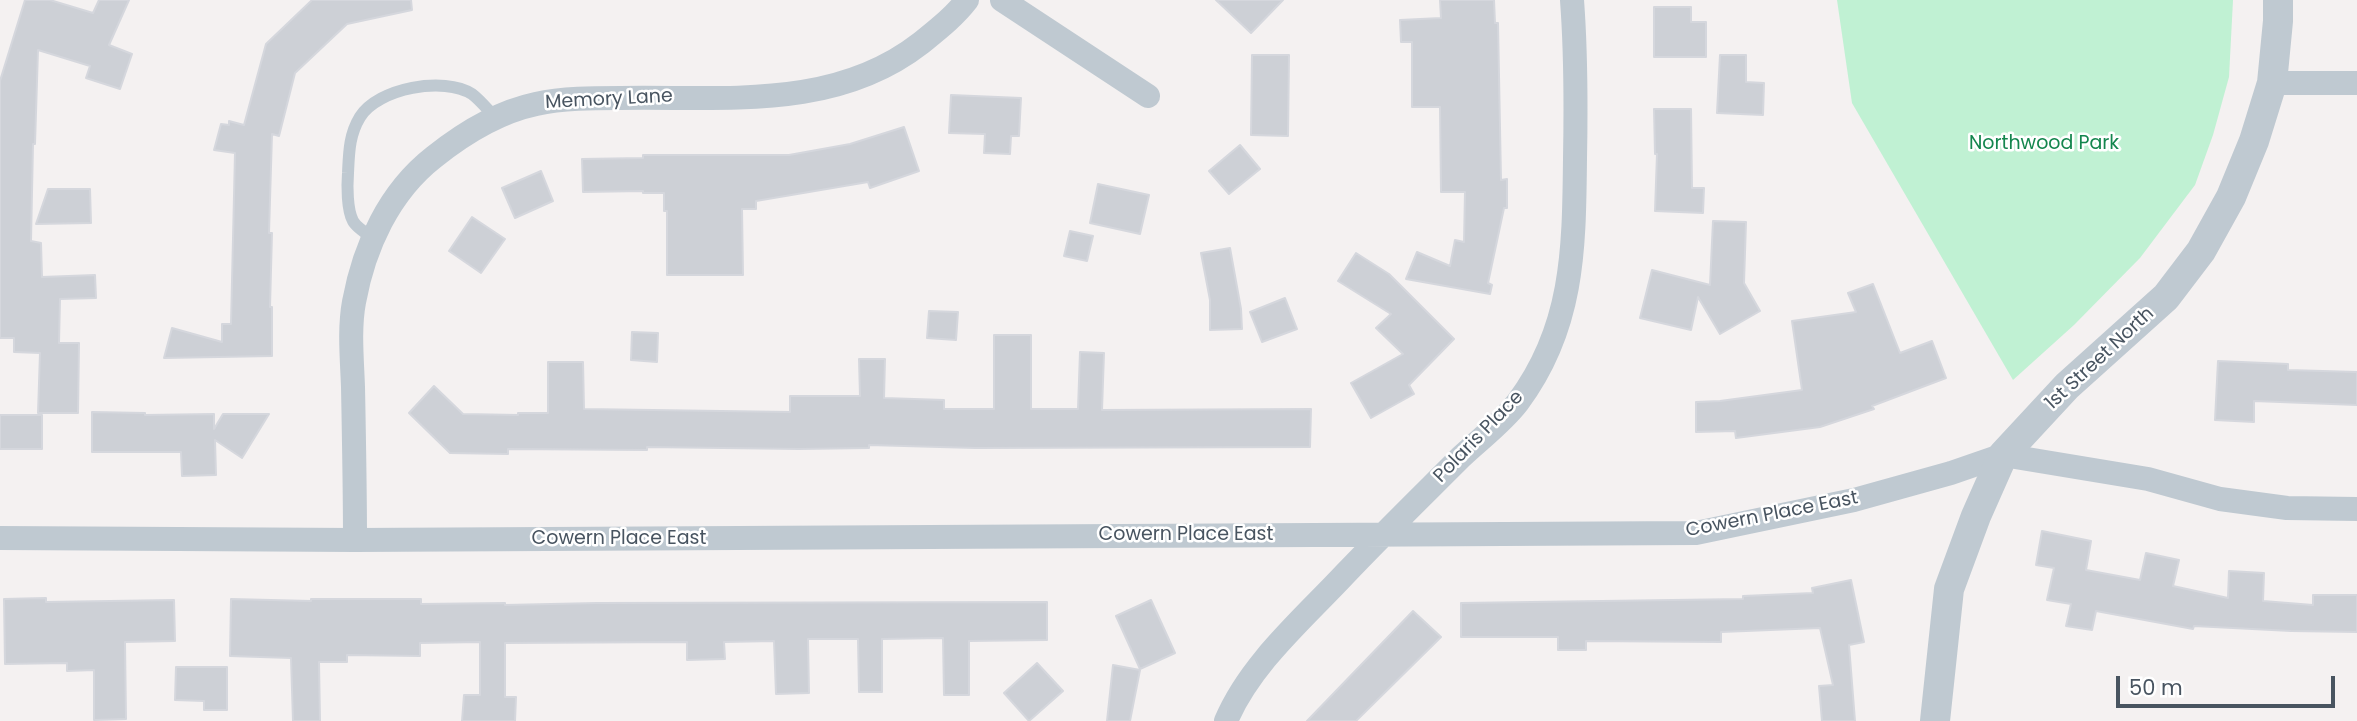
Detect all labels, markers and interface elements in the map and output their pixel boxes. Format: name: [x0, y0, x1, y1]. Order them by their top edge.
street label: Memory Lane: [545, 85, 673, 115]
park label: Northwood Park: [1969, 133, 2119, 155]
street label: 1st Street North: [2041, 303, 2159, 415]
street label: Polaris Place: [1429, 386, 1529, 488]
street label: Cowern Place East: [1684, 487, 1860, 543]
street label: Cowern Place East: [1099, 524, 1273, 546]
street label: Cowern Place East: [532, 528, 706, 550]
scale bar: [2119, 662, 2338, 706]
text: 50 m: [2129, 673, 2183, 702]

